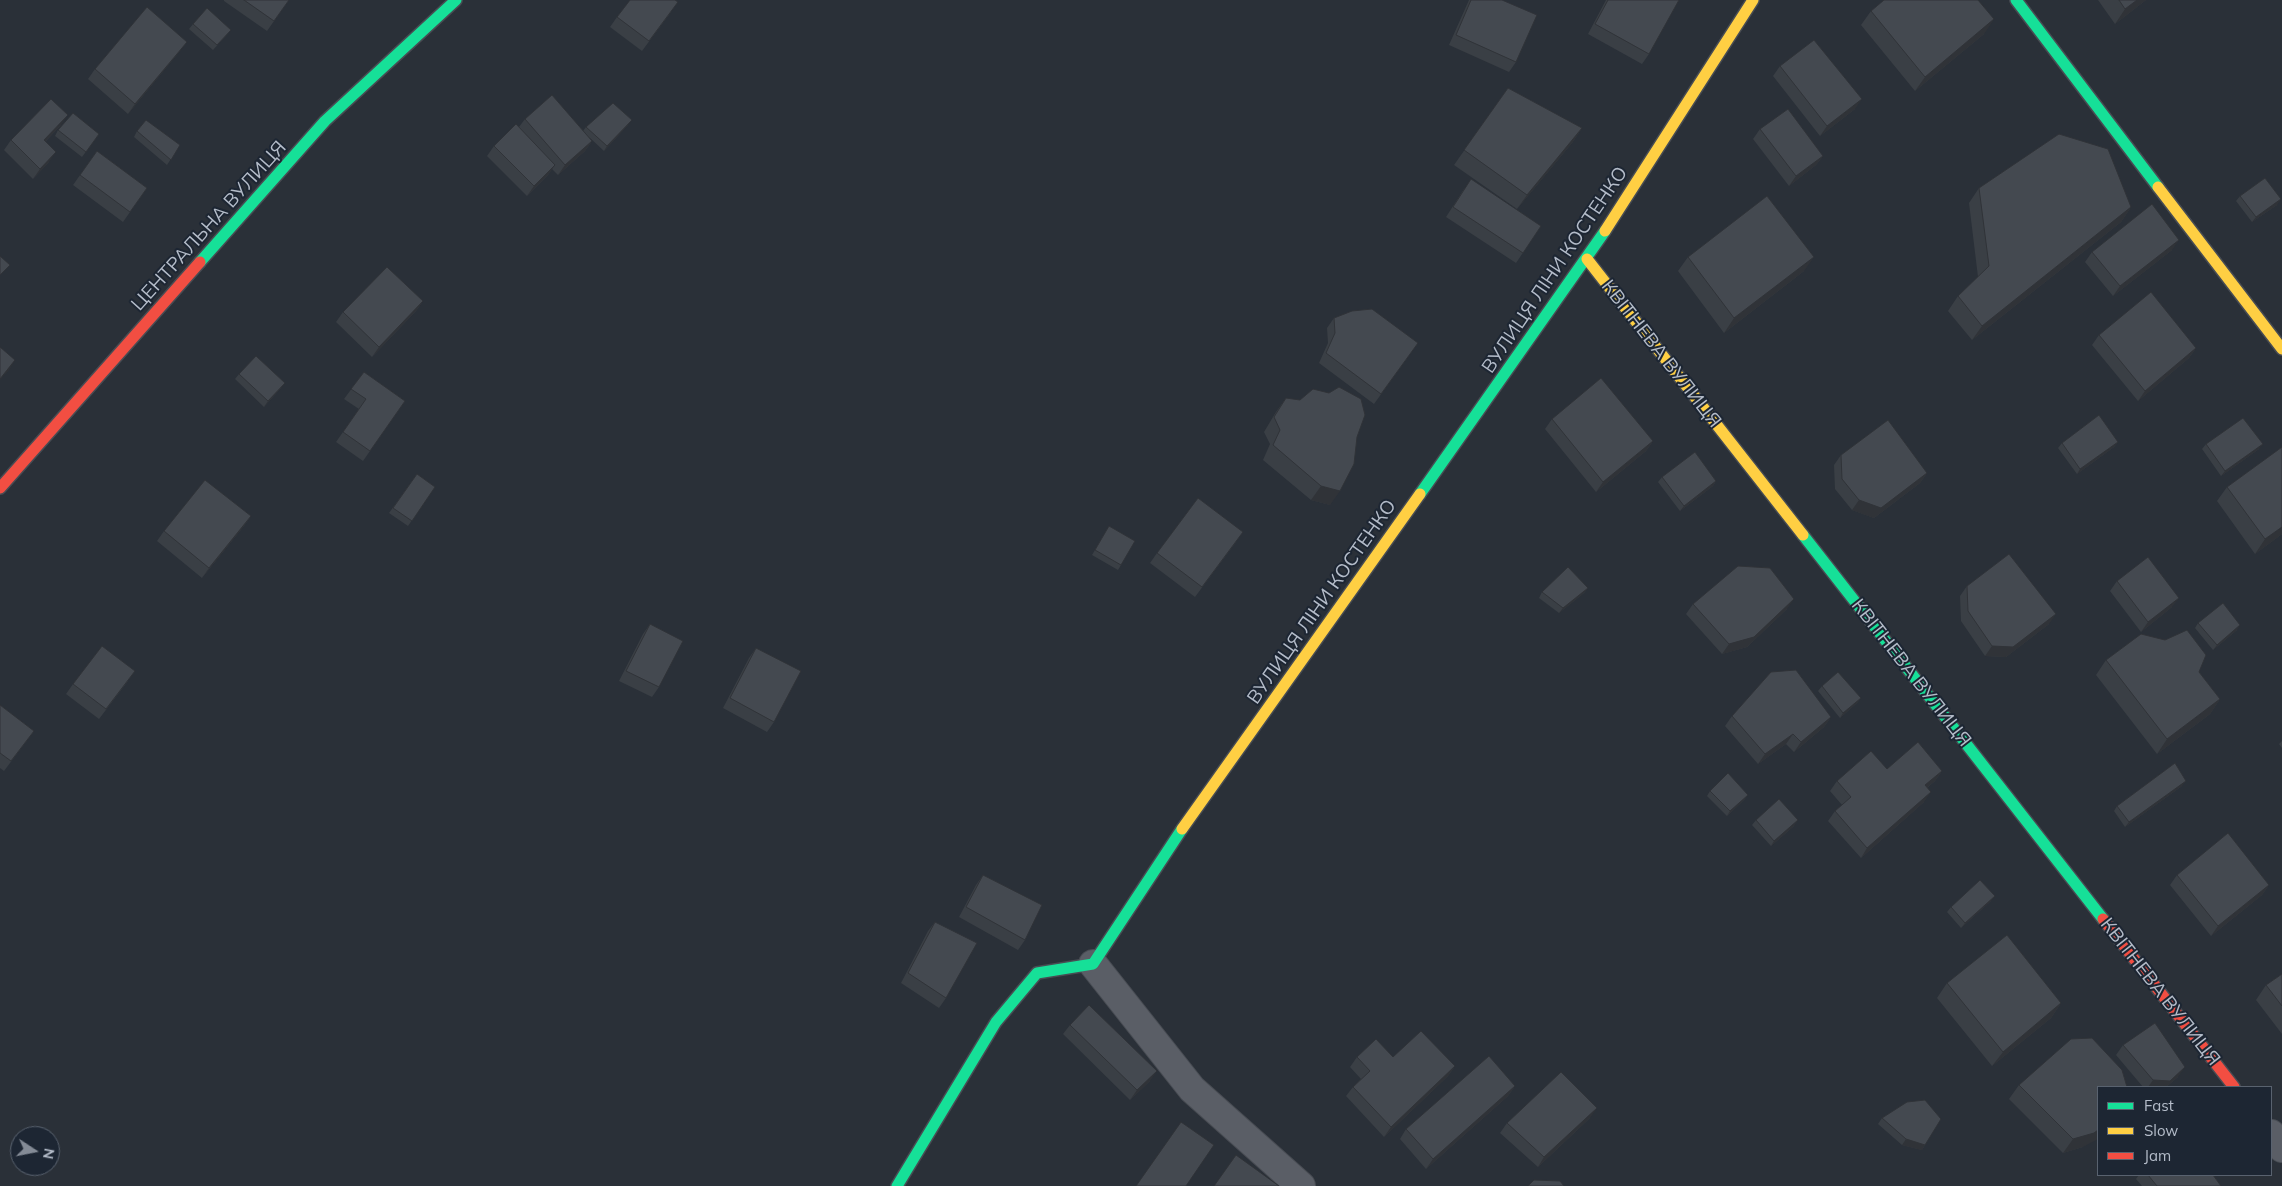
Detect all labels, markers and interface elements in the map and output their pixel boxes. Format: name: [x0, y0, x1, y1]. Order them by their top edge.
street label: ЦЕНТРАЛЬНА ВУЛИЦЯ: [127, 137, 291, 315]
street label: ВУЛИЦЯ ЛІНИ КОСТЕНКО: [1477, 162, 1633, 378]
street label: КВІТНЕВА ВУЛИЦЯ: [1596, 276, 1726, 432]
street label: ВУЛИЦЯ ЛІНИ КОСТЕНКО: [1243, 495, 1401, 709]
street label: КВІТНЕВА ВУЛИЦЯ: [1846, 595, 1976, 751]
street label: КВІТНЕВА ВУЛИЦЯ: [2095, 914, 2225, 1070]
legend: [2097, 1086, 2272, 1176]
text: Fast: [2144, 1096, 2174, 1115]
text: Slow: [2144, 1121, 2178, 1140]
north arrow: [10, 1126, 60, 1176]
text: Jam: [2144, 1146, 2171, 1165]
text: N: [39, 1147, 59, 1161]

